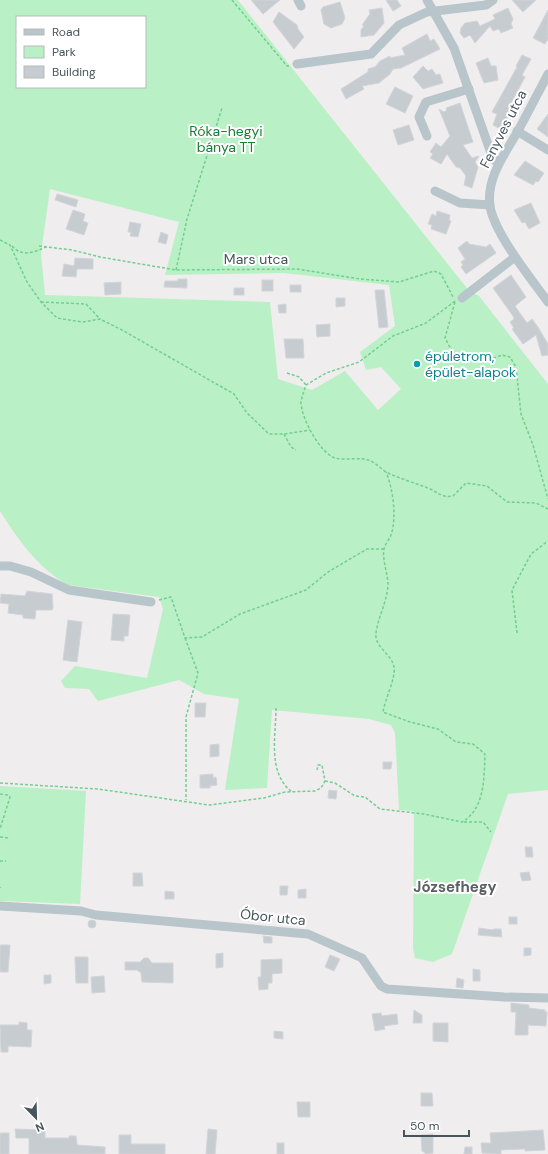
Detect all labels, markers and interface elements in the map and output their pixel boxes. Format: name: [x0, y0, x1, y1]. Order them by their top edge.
legend: [16, 16, 146, 88]
text: Road: [52, 24, 80, 40]
text: Park: [52, 44, 76, 60]
text: Building: [52, 64, 96, 80]
street label: Fenyves utca: [476, 87, 530, 171]
park label: Róka-hegyi bánya TT: [189, 122, 263, 156]
street label: Mars utca: [224, 250, 288, 268]
place label: épületrom, épület-alapok: [425, 347, 516, 381]
marker: épületrom, épület-alapok: [412, 359, 422, 369]
district label: Józsefhegy: [413, 877, 497, 897]
street label: Óbor utca: [239, 905, 307, 929]
north arrow: [16, 1098, 56, 1138]
scale bar: [404, 1112, 469, 1138]
text: 50 m: [410, 1118, 439, 1134]
text: N: [33, 1119, 46, 1135]

